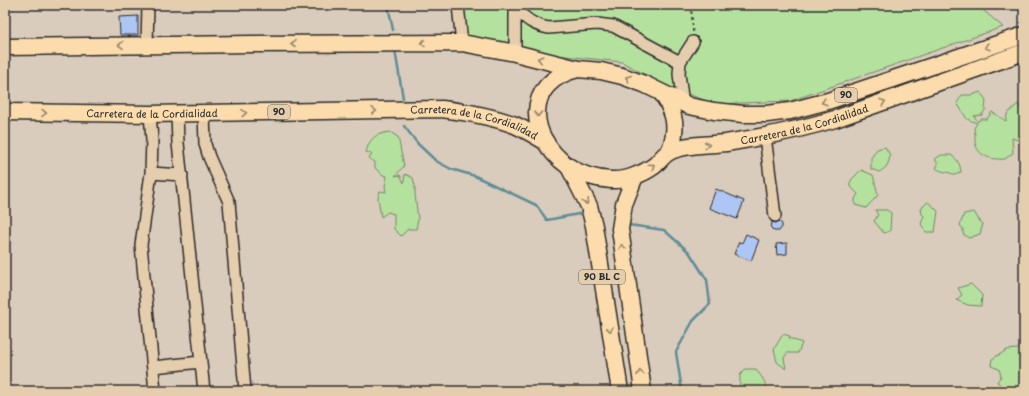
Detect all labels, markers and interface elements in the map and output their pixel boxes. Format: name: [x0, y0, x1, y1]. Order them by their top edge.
one-way arrow: [420, 39, 426, 47]
one-way arrow: [290, 40, 296, 48]
one-way arrow: [118, 41, 124, 49]
one-way arrow: [984, 42, 991, 51]
one-way arrow: [537, 56, 543, 64]
one-way arrow: [625, 75, 632, 83]
road number: 90: [835, 88, 857, 102]
one-way arrow: [821, 97, 828, 106]
one-way arrow: [879, 99, 886, 107]
street label: Carretera de la Cordialidad: [739, 100, 870, 147]
street label: Carretera de la Cordialidad: [410, 101, 541, 143]
street label: Carretera de la Cordialidad: [86, 105, 218, 121]
road number: 90: [268, 105, 290, 119]
one-way arrow: [371, 107, 377, 115]
one-way arrow: [41, 109, 47, 117]
one-way arrow: [241, 109, 247, 117]
one-way arrow: [533, 111, 542, 117]
one-way arrow: [704, 141, 710, 150]
one-way arrow: [648, 164, 655, 171]
one-way arrow: [582, 198, 590, 205]
one-way arrow: [618, 244, 627, 250]
road number: 90 BL C: [579, 270, 625, 284]
one-way arrow: [605, 326, 614, 332]
one-way arrow: [636, 370, 645, 376]

